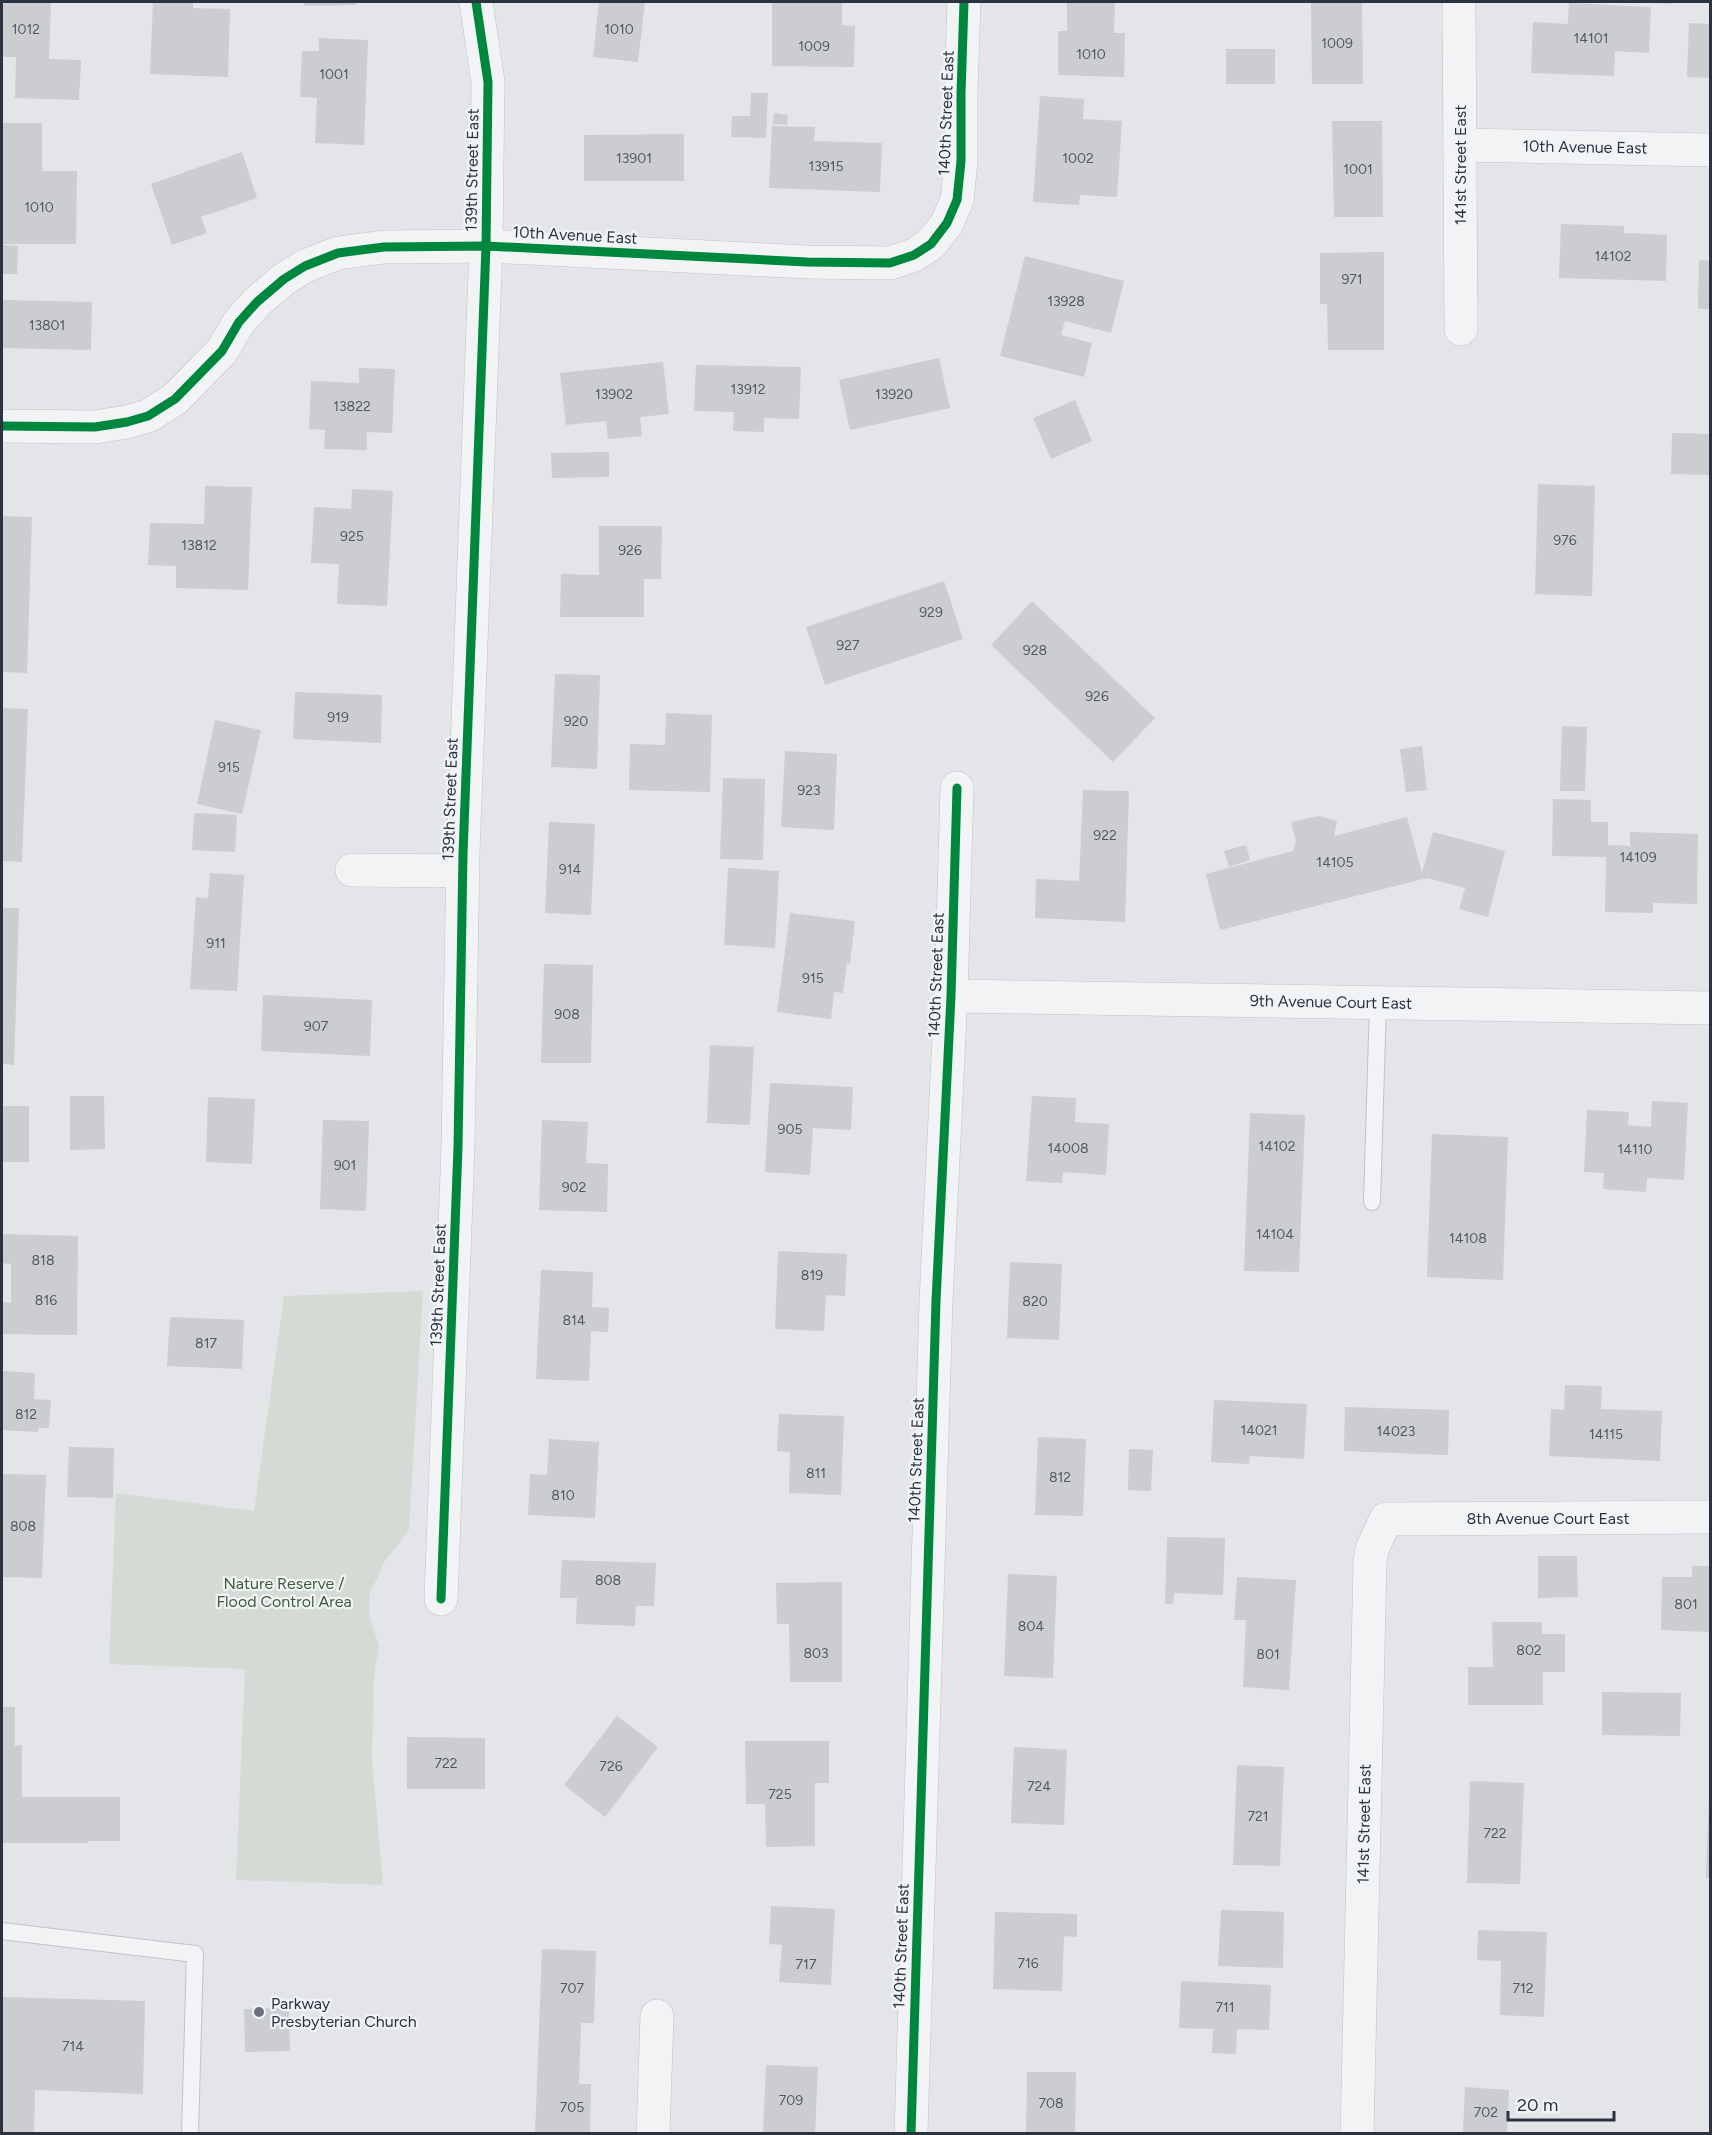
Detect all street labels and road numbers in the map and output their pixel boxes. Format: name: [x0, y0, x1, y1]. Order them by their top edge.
street label: 140th Street East: [934, 50, 958, 176]
street label: 141st Street East: [1451, 105, 1470, 225]
street label: 139th Street East: [461, 108, 483, 232]
street label: 10th Avenue East: [1522, 136, 1648, 158]
street label: 10th Avenue East: [512, 222, 638, 248]
street label: 139th Street East: [438, 737, 462, 861]
street label: 140th Street East: [924, 912, 948, 1038]
street label: 9th Avenue Court East: [1250, 991, 1412, 1013]
street label: 139th Street East: [426, 1223, 450, 1347]
street label: 140th Street East: [904, 1397, 928, 1523]
street label: 8th Avenue Court East: [1466, 1509, 1630, 1528]
street label: 141st Street East: [1353, 1764, 1375, 1884]
street label: 140th Street East: [889, 1883, 913, 2009]

